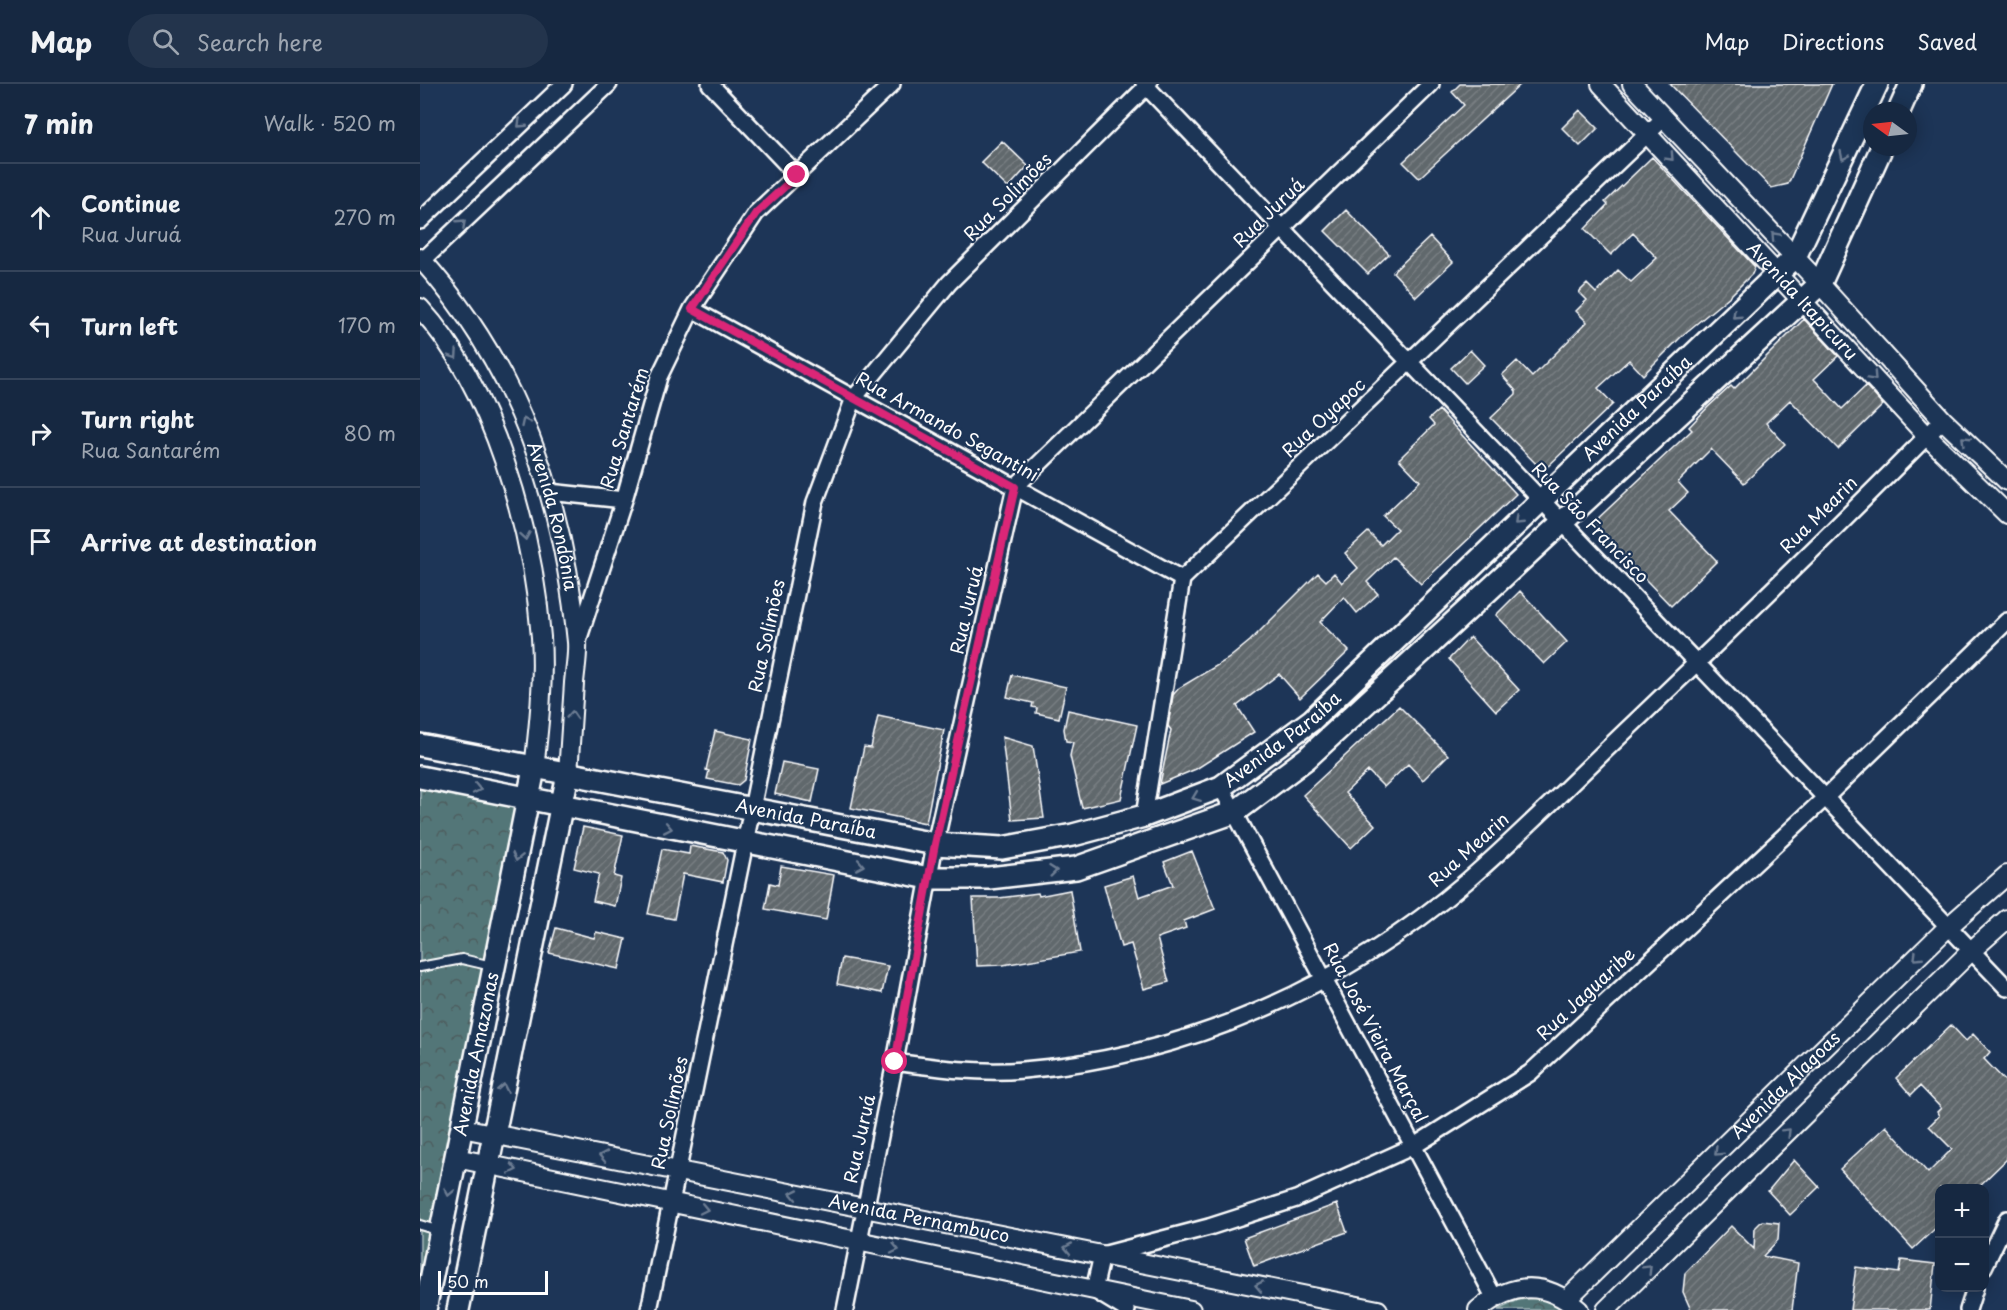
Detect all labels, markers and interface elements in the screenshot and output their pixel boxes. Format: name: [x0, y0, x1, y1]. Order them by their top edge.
search box: [128, 14, 548, 68]
text: Map: [30, 20, 92, 63]
icon: search: [149, 25, 182, 58]
text: Search here: [197, 25, 323, 58]
text: Map: [1704, 25, 1749, 57]
text: Directions: [1782, 25, 1884, 57]
text: Saved: [1917, 25, 1977, 57]
north arrow: [1863, 102, 1917, 156]
text: 7 min: [24, 104, 94, 143]
text: Walk · 520 m: [264, 108, 396, 138]
one-way arrow: [518, 117, 528, 128]
street label: Rua Solimões: [957, 146, 1057, 246]
one-way arrow: [1663, 150, 1674, 160]
one-way arrow: [1839, 150, 1851, 161]
route end: [783, 161, 809, 187]
street label: Rua Juruá: [1226, 170, 1310, 253]
text: Continue: [81, 186, 180, 219]
icon: ahead: [24, 201, 57, 234]
text: 270 m: [333, 202, 396, 232]
text: Rua Juruá: [81, 219, 181, 249]
one-way arrow: [456, 219, 466, 230]
one-way arrow: [1771, 232, 1782, 243]
street label: Avenida Itapicuru: [1741, 235, 1865, 365]
one-way arrow: [1732, 307, 1743, 318]
icon: left: [24, 309, 57, 342]
text: Turn left: [81, 309, 178, 342]
text: 170 m: [338, 310, 396, 340]
street label: Avenida Paraíba: [1575, 348, 1697, 466]
one-way arrow: [446, 349, 457, 360]
street label: Rua Santarém: [592, 364, 655, 491]
street label: Rua Armando Segantini: [851, 364, 1044, 487]
one-way arrow: [1866, 370, 1877, 381]
street label: Rua Oyapoc: [1275, 371, 1371, 463]
text: Turn right: [81, 402, 194, 435]
icon: right: [24, 417, 57, 450]
text: 80 m: [344, 418, 396, 448]
one-way arrow: [521, 418, 533, 429]
text: Rua Santarém: [81, 435, 220, 465]
street label: Avenida Rondônia: [521, 437, 585, 593]
one-way arrow: [1961, 437, 1972, 448]
street label: Rua São Francisco: [1526, 455, 1656, 589]
street label: Rua Mearin: [1773, 469, 1863, 559]
one-way arrow: [1515, 514, 1526, 525]
icon: arrive: [24, 525, 57, 558]
text: Arrive at destination: [81, 525, 317, 558]
one-way arrow: [519, 531, 531, 540]
street label: Rua Juruá: [942, 562, 989, 657]
street label: Rua Solimões: [740, 577, 791, 695]
street label: Avenida Paraíba: [1217, 684, 1346, 793]
one-way arrow: [565, 711, 578, 720]
one-way arrow: [472, 782, 482, 795]
one-way arrow: [1191, 789, 1202, 802]
street label: Avenida Paraíba: [734, 791, 879, 844]
street label: Rua Mearin: [1422, 805, 1514, 892]
one-way arrow: [663, 821, 673, 834]
one-way arrow: [511, 851, 524, 861]
one-way arrow: [854, 858, 864, 871]
one-way arrow: [1049, 865, 1058, 878]
street label: Rua José Vieira Marçal: [1317, 937, 1435, 1127]
street label: Rua Jaguaribe: [1530, 940, 1640, 1046]
one-way arrow: [1914, 950, 1924, 961]
street label: Avenida Amazonas: [445, 970, 505, 1138]
street label: Avenida Alagoas: [1724, 1024, 1846, 1144]
route start: [881, 1048, 907, 1074]
street label: Rua Solimões: [643, 1054, 694, 1172]
one-way arrow: [496, 1083, 509, 1093]
street label: Rua Juruá: [836, 1091, 881, 1186]
one-way arrow: [1779, 1129, 1790, 1140]
one-way arrow: [1714, 1145, 1724, 1156]
one-way arrow: [598, 1150, 608, 1163]
one-way arrow: [508, 1162, 518, 1175]
map controls: [1935, 1184, 1989, 1292]
button: +: [1935, 1184, 1989, 1238]
one-way arrow: [443, 1186, 456, 1196]
street label: Avenida Pernambuco: [827, 1186, 1012, 1248]
one-way arrow: [789, 1188, 799, 1201]
one-way arrow: [699, 1202, 709, 1215]
button: −: [1935, 1238, 1989, 1292]
one-way arrow: [889, 1241, 899, 1254]
one-way arrow: [1063, 1242, 1073, 1255]
one-way arrow: [1641, 1265, 1651, 1276]
scale bar: [438, 1268, 548, 1296]
text: 50 m: [447, 1269, 488, 1293]
one-way arrow: [1254, 1280, 1264, 1293]

